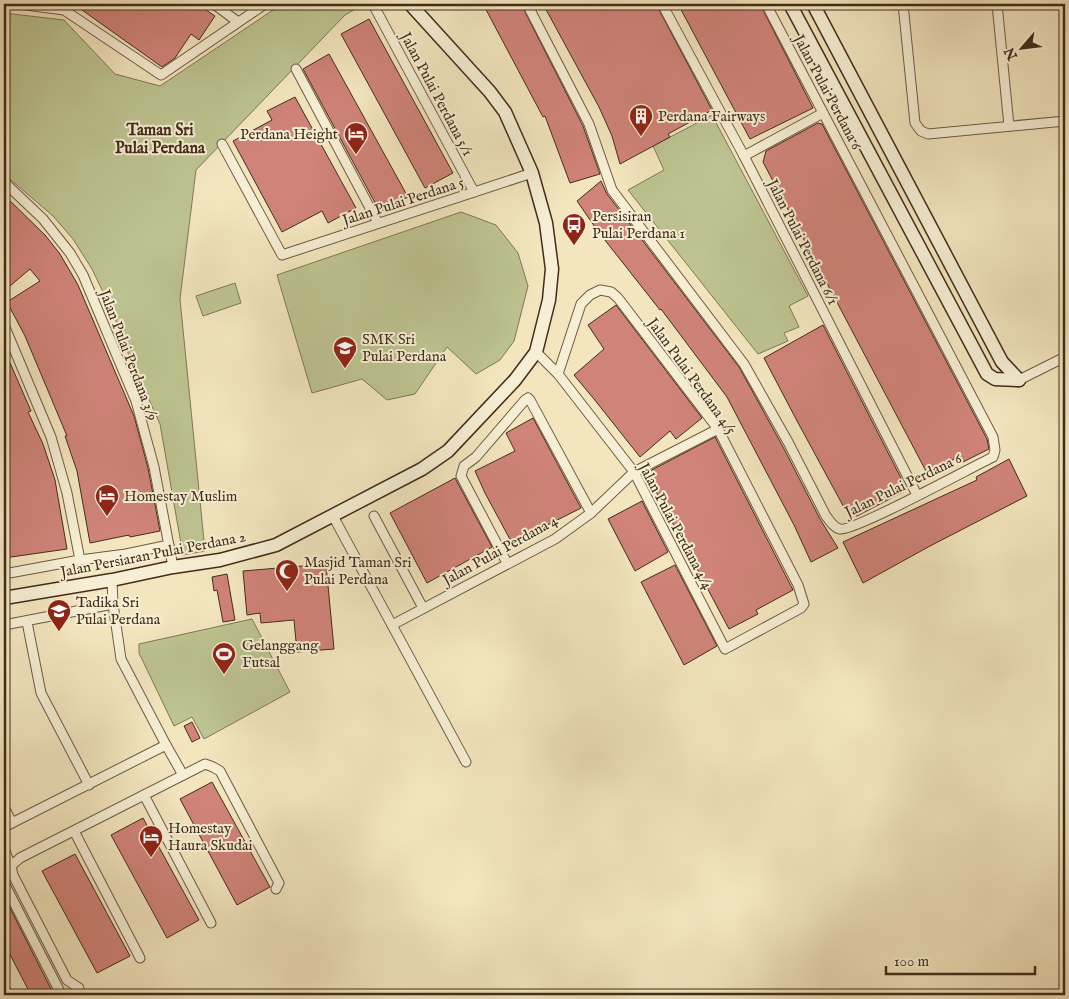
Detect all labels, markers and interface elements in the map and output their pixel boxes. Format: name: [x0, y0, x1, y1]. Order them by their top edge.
north arrow: [996, 22, 1046, 72]
street label: Jalan Pulai Perdana 5/1: [395, 27, 477, 159]
street label: Jalan Pulai Perdana 6: [788, 30, 866, 154]
text: N: [1001, 44, 1023, 64]
building icon: Perdana Fairways: [628, 103, 654, 137]
place label: Perdana Fairways: [658, 107, 765, 126]
district label: Taman Sri Pulai Perdana: [115, 121, 206, 159]
hotel icon: Perdana Height: [343, 121, 369, 155]
place label: Perdana Height: [240, 125, 338, 144]
street label: Jalan Pulai Perdana 5: [338, 173, 467, 231]
street label: Jalan Pulai Perdana 6/1: [762, 174, 842, 308]
place label: Persisiran Pulai Perdana 1: [592, 207, 685, 243]
bus stop icon: Persisiran Pulai Perdana 1: [561, 212, 587, 246]
street label: Jalan Pulai Perdana 3/9: [94, 285, 162, 423]
street label: Jalan Pulai Perdana 4/5: [642, 313, 741, 439]
place label: SMK Sri Pulai Perdana: [362, 330, 447, 366]
school or university icon: SMK Sri Pulai Perdana: [332, 335, 358, 369]
street label: Jalan Pulai Perdana 6: [840, 449, 965, 523]
street label: Jalan Pulai Perdana 4/4: [633, 458, 717, 593]
hotel icon: Homestay Muslim: [94, 483, 120, 517]
place label: Homestay Muslim: [124, 487, 238, 506]
street label: Jalan Pulai Perdana 4: [438, 511, 562, 591]
street label: Jalan Persiaran Pulai Perdana 2: [57, 527, 247, 582]
place label: Masjid Taman Sri Pulai Perdana: [304, 553, 411, 589]
mosque icon: Masjid Taman Sri Pulai Perdana: [274, 558, 300, 592]
place label: Tadika Sri Pulai Perdana: [76, 593, 161, 629]
school or university icon: Tadika Sri Pulai Perdana: [46, 598, 72, 632]
place label: Gelanggang Futsal: [242, 636, 319, 672]
sports icon: Gelanggang Futsal: [211, 641, 237, 675]
place label: Homestay Haura Skudai: [168, 819, 252, 855]
hotel icon: Homestay Haura Skudai: [138, 824, 164, 858]
scale bar: [886, 944, 1035, 976]
text: 100 m: [894, 952, 930, 971]

